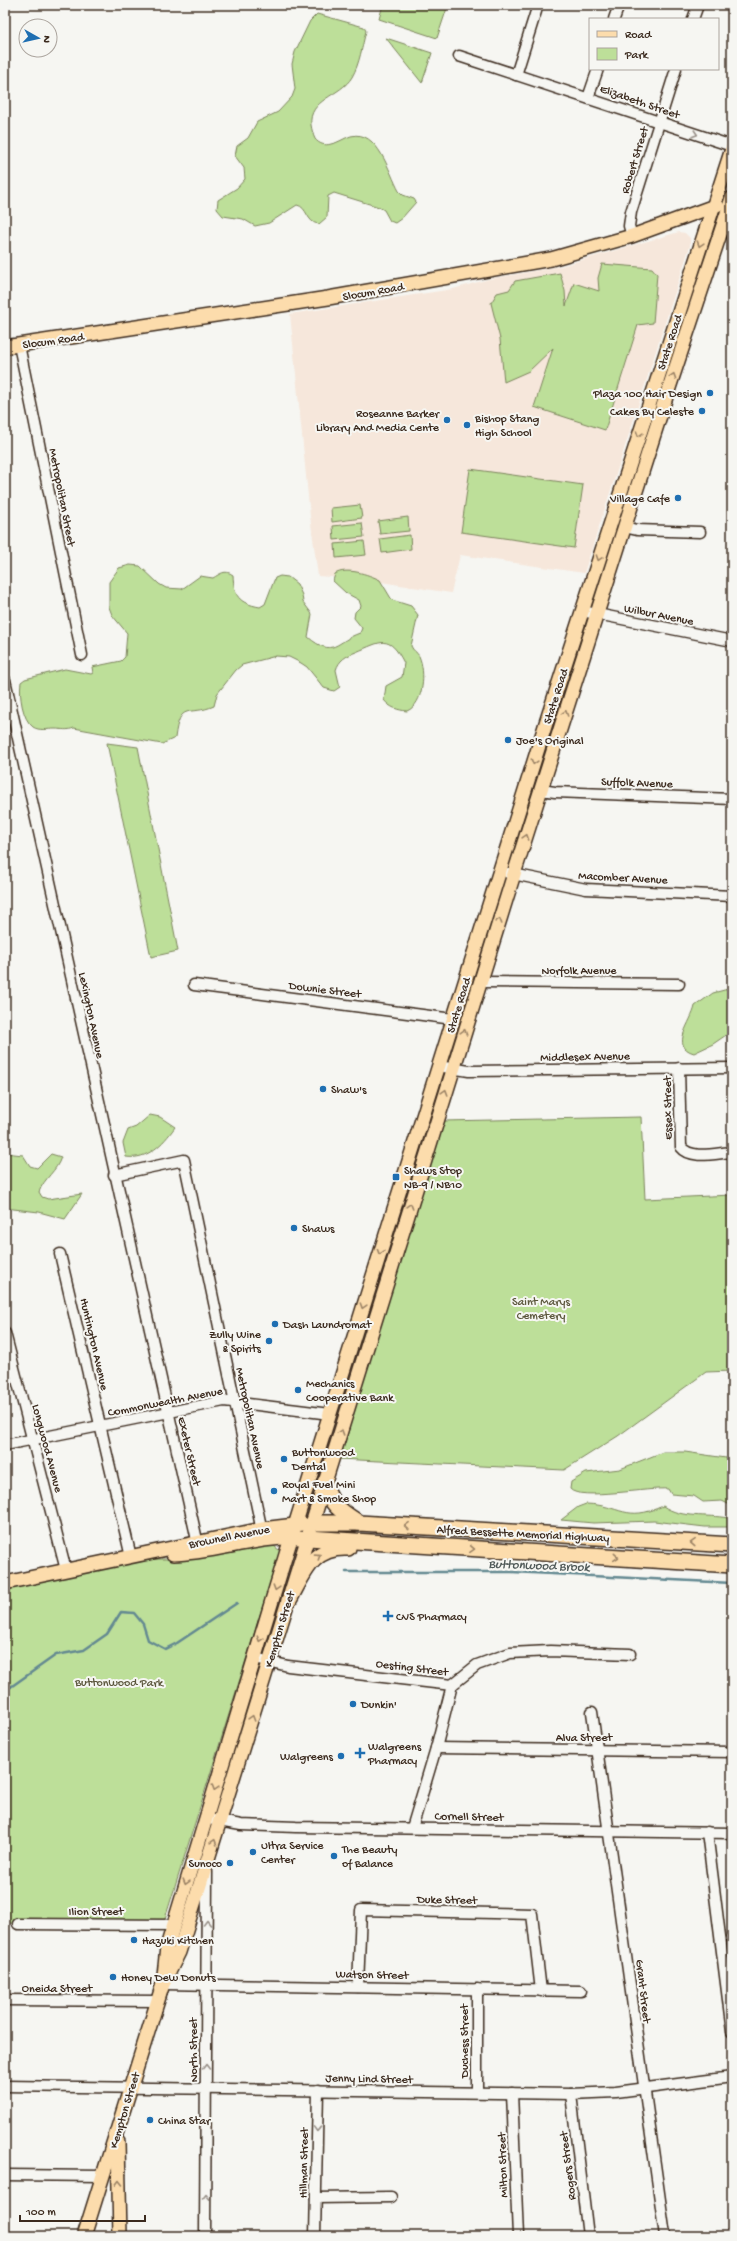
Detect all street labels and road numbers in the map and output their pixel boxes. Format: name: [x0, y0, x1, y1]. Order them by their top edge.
street label: Elizabeth Street: [598, 83, 682, 123]
street label: Robert Street: [619, 124, 653, 196]
street label: Slocum Road: [342, 281, 406, 305]
street label: State Road: [655, 312, 687, 372]
street label: Slocum Road: [22, 331, 86, 353]
street label: Metropolitan Street: [45, 447, 78, 549]
street label: Wilbur Avenue: [623, 602, 695, 630]
street label: State Road: [541, 666, 573, 726]
street label: Suffolk Avenue: [601, 776, 674, 792]
street label: Macomber Avenue: [578, 870, 669, 888]
street label: Norfolk Avenue: [541, 965, 617, 979]
street label: Lexington Avenue: [74, 971, 106, 1061]
street label: State Road: [445, 975, 475, 1035]
street label: Downie Street: [287, 979, 363, 1002]
street label: Middlesex Avenue: [540, 1050, 631, 1066]
street label: Essex Street: [661, 1075, 677, 1140]
street label: Huntington Avenue: [76, 1297, 111, 1393]
street label: Metropolitan Avenue: [231, 1366, 267, 1471]
street label: Commonwealth Avenue: [107, 1385, 225, 1421]
street label: Longwood Avenue: [28, 1403, 65, 1495]
street label: Exeter Street: [173, 1416, 203, 1488]
street label: Brownell Avenue: [187, 1523, 272, 1553]
street label: Alfred Bessette Memorial Highway: [436, 1523, 610, 1547]
street label: Kempton Street: [263, 1589, 299, 1669]
street label: Oesting Street: [375, 1658, 450, 1680]
street label: Alva Street: [556, 1732, 613, 1746]
street label: Cornell Street: [434, 1810, 505, 1826]
street label: Duke Street: [416, 1893, 478, 1909]
street label: Ilion Street: [69, 1906, 125, 1920]
street label: Grant Street: [631, 1959, 653, 2025]
street label: Watson Street: [335, 1968, 410, 1984]
street label: Oneida Street: [22, 1983, 93, 1997]
street label: Duchess Street: [459, 2003, 473, 2079]
street label: North Street: [188, 2017, 202, 2082]
street label: Kempton Street: [108, 2070, 144, 2150]
street label: Jenny Lind Street: [325, 2072, 414, 2088]
street label: Hillman Street: [297, 2127, 313, 2198]
street label: Rogers Street: [558, 2130, 580, 2201]
street label: Milton Street: [496, 2131, 512, 2198]

